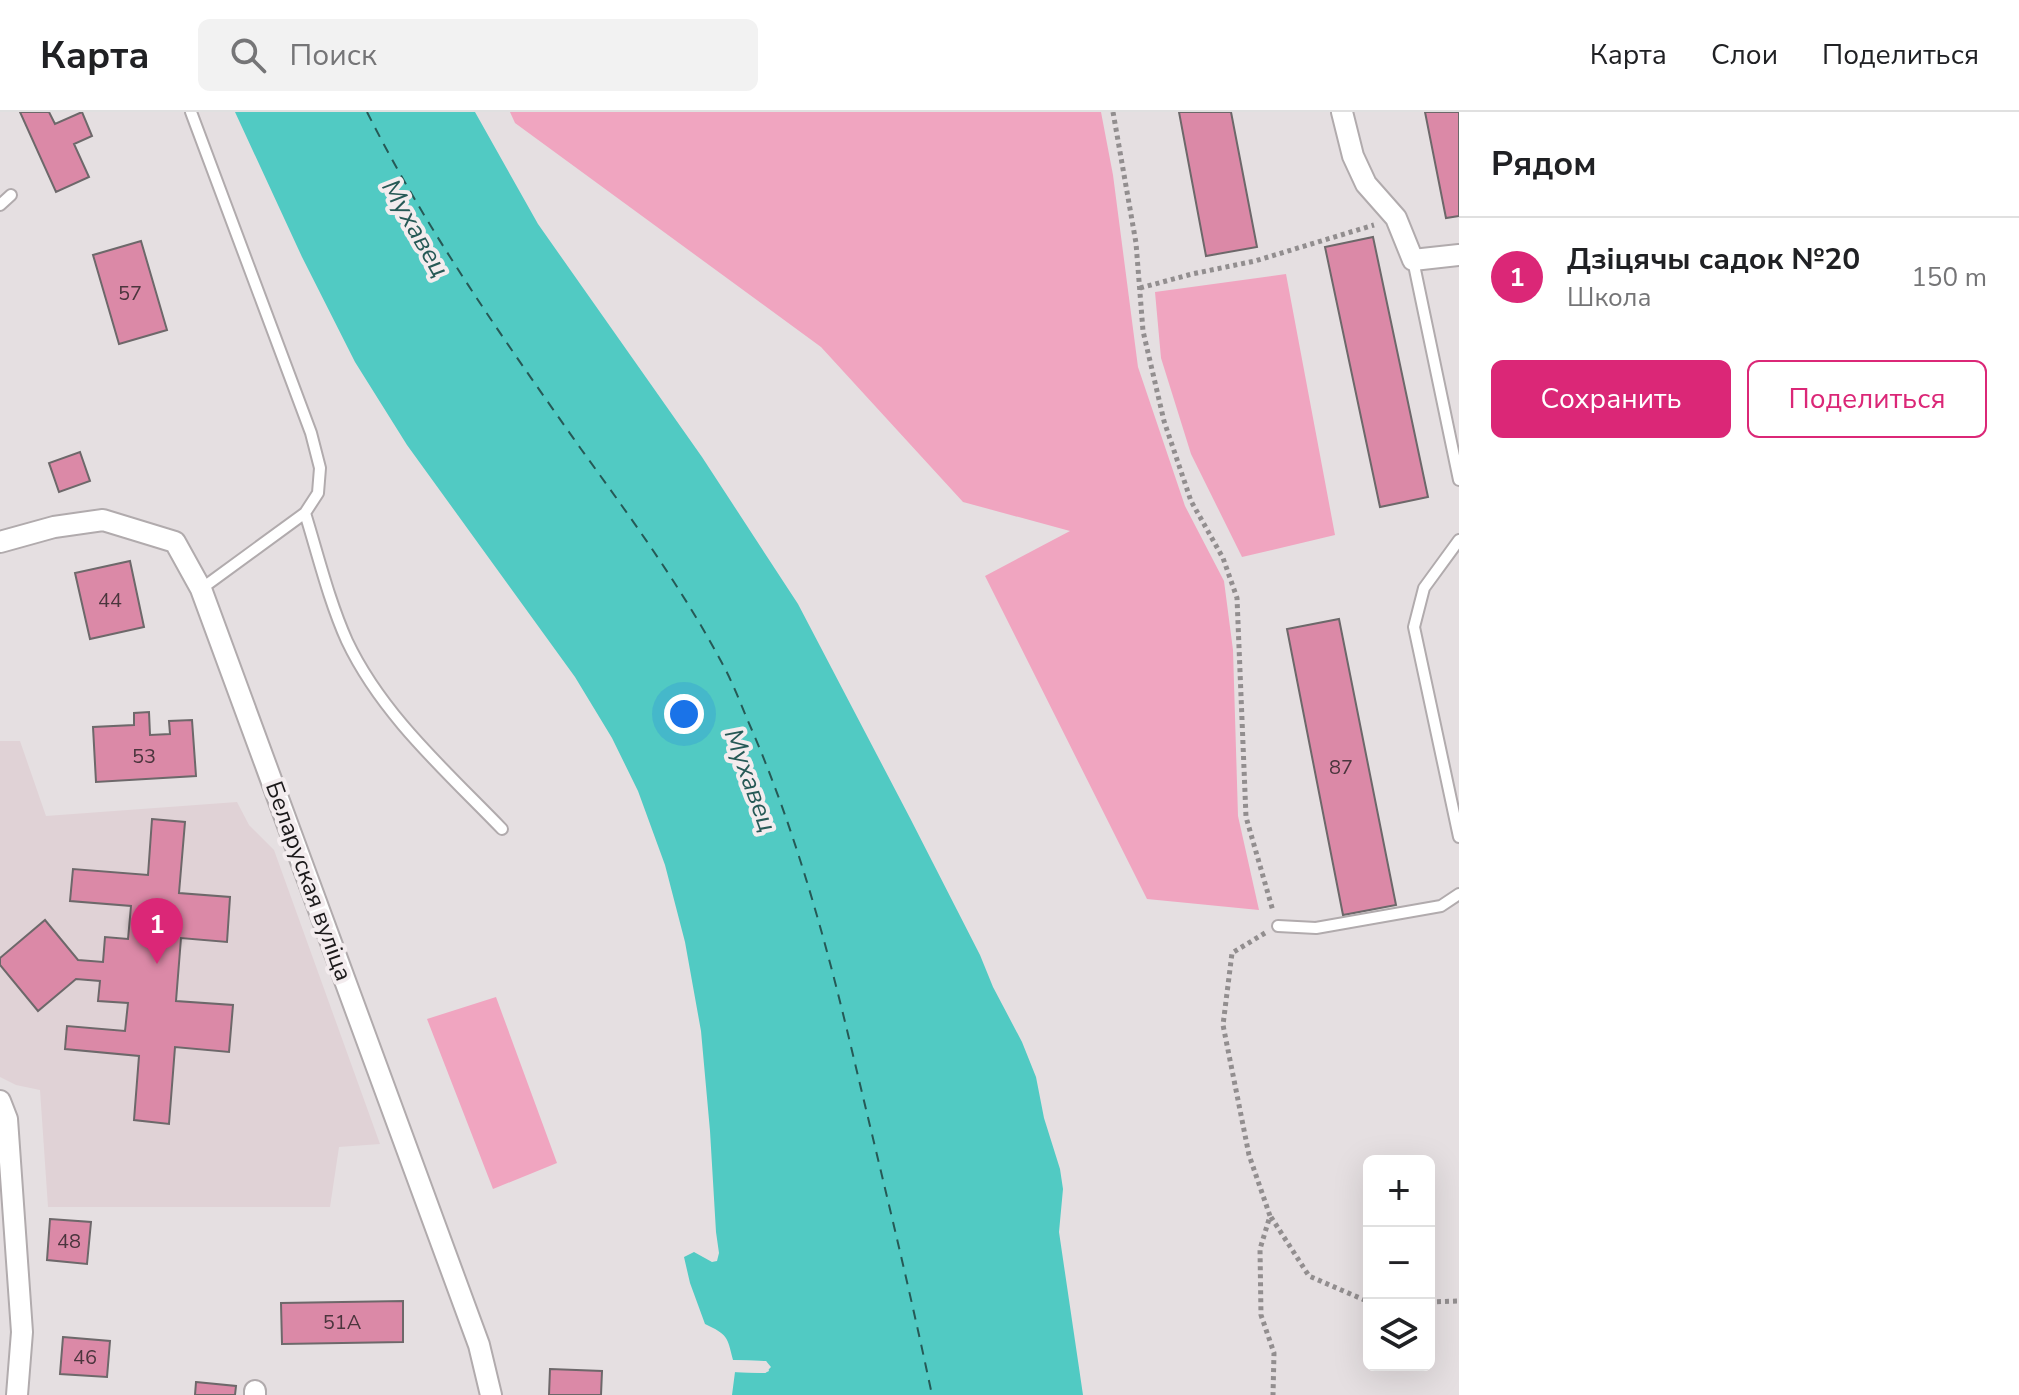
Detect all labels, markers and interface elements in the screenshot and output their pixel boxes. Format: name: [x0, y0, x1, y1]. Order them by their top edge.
search box: [198, 19, 758, 91]
text: Карта: [40, 30, 150, 81]
icon: search: [226, 33, 270, 77]
text: Поиск: [290, 35, 377, 76]
text: Карта: [1590, 36, 1667, 74]
text: Слои: [1711, 36, 1778, 74]
text: Поделиться: [1822, 36, 1979, 74]
text: Рядом: [1491, 141, 1597, 187]
water label: Мухавец: [374, 173, 458, 283]
text: Дзіцячы садок №20: [1567, 239, 1860, 280]
text: 1: [1509, 260, 1525, 295]
text: 150 m: [1911, 260, 1987, 295]
house number: 57: [118, 280, 142, 307]
text: Школа: [1567, 280, 1651, 315]
button: Сохранить: [1491, 360, 1731, 438]
button: Поделиться: [1747, 360, 1987, 438]
house number: 44: [98, 587, 122, 614]
your location: [664, 694, 704, 734]
water label: Мухавец: [716, 724, 785, 837]
house number: 53: [132, 743, 156, 770]
house number: 87: [1329, 754, 1353, 781]
street label: Беларуская вуліца: [258, 777, 360, 985]
pin: 1: [131, 898, 183, 964]
map controls: [1363, 1155, 1435, 1371]
button: +: [1363, 1155, 1435, 1227]
button: −: [1363, 1227, 1435, 1299]
house number: 48: [57, 1228, 81, 1255]
button: layers: [1363, 1299, 1435, 1371]
house number: 51А: [323, 1309, 362, 1336]
house number: 46: [73, 1344, 97, 1371]

